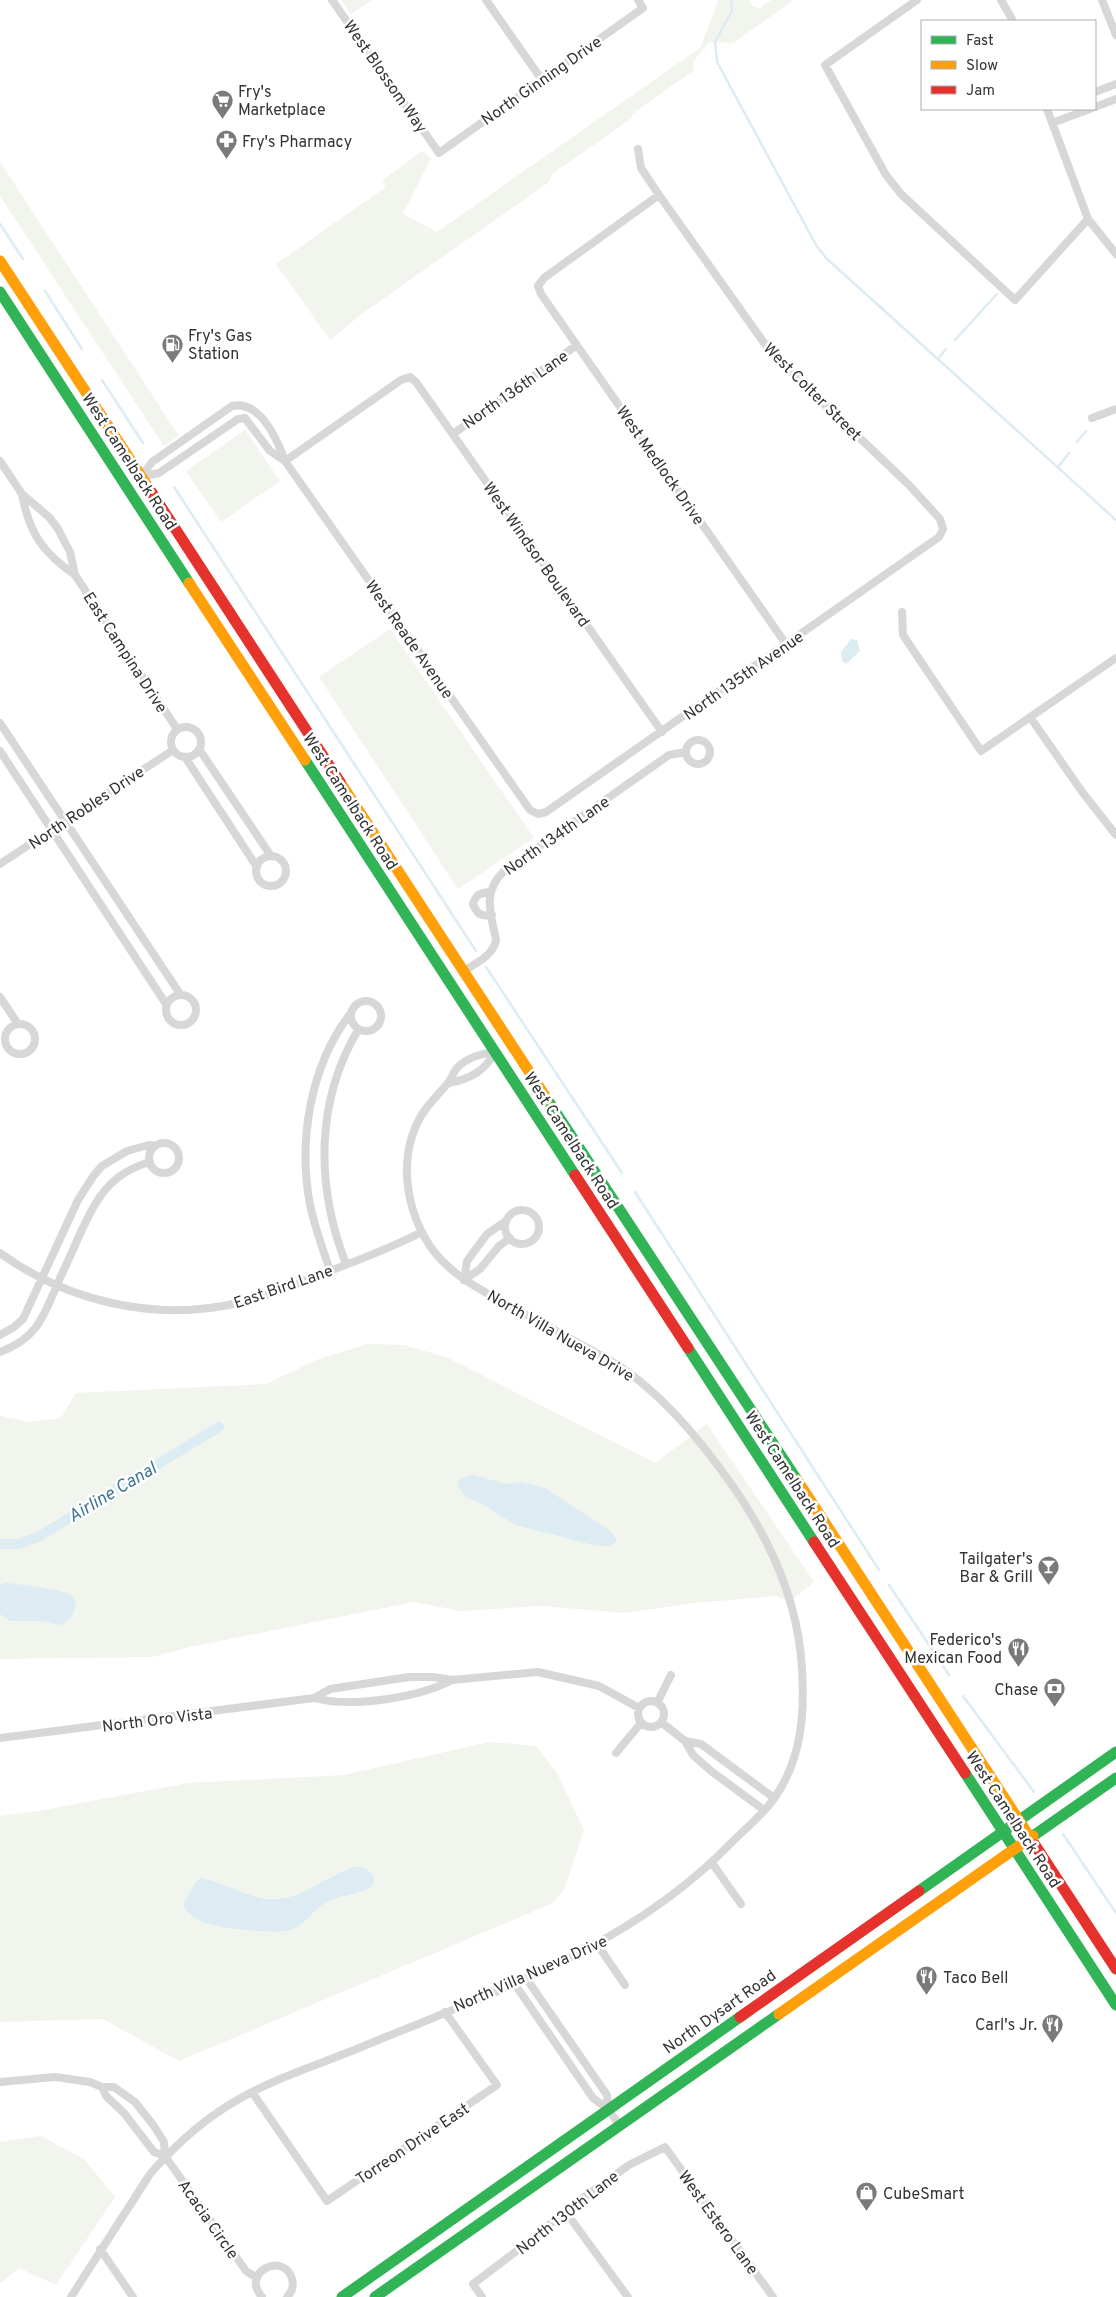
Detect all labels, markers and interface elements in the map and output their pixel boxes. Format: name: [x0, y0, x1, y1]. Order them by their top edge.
street label: West Blossom Way: [338, 17, 431, 137]
legend: [921, 20, 1096, 110]
text: Fast: [966, 32, 994, 51]
street label: North Ginning Drive: [478, 33, 606, 131]
text: Slow: [966, 57, 998, 76]
text: Jam: [966, 82, 995, 101]
place label: Fry's Marketplace: [238, 83, 326, 121]
supermarket icon: Fry's Marketplace: [210, 88, 234, 119]
pharmacy icon: Fry's Pharmacy: [214, 129, 238, 160]
place label: Fry's Pharmacy: [242, 133, 352, 153]
place label: Fry's Gas Station: [188, 327, 252, 365]
fuel station icon: Fry's Gas Station: [160, 332, 184, 363]
street label: West Colter Street: [758, 339, 865, 446]
street label: North 136th Lane: [460, 347, 573, 434]
street label: West Camelback Road: [77, 390, 180, 534]
street label: West Medlock Drive: [611, 403, 708, 530]
street label: West Windsor Boulevard: [478, 479, 593, 632]
street label: West Reade Avenue: [360, 577, 457, 703]
street label: East Campina Drive: [78, 589, 171, 717]
street label: North 135th Avenue: [680, 628, 808, 726]
street label: West Camelback Road: [298, 730, 401, 874]
street label: North Robles Drive: [26, 763, 149, 855]
street label: North 134th Lane: [500, 793, 614, 881]
street label: West Camelback Road: [519, 1069, 622, 1213]
street label: East Bird Lane: [231, 1262, 336, 1314]
street label: North Villa Nueva Drive: [483, 1287, 637, 1387]
street label: West Camelback Road: [740, 1408, 843, 1552]
water label: Airline Canal: [64, 1457, 162, 1529]
place label: Tailgater's Bar & Grill: [959, 1550, 1033, 1588]
bar icon: Tailgater's Bar & Grill: [1037, 1555, 1061, 1586]
place label: Federico's Mexican Food: [904, 1631, 1002, 1669]
restaurant icon: Federico's Mexican Food: [1006, 1636, 1030, 1667]
bank icon: Chase: [1042, 1677, 1066, 1708]
place label: Chase: [994, 1681, 1038, 1701]
street label: North Oro Vista: [101, 1704, 214, 1738]
street label: West Camelback Road: [961, 1748, 1064, 1892]
street label: North Villa Nueva Drive: [451, 1932, 611, 2018]
restaurant icon: Taco Bell: [915, 1965, 939, 1996]
street label: North Dysart Road: [660, 1966, 780, 2059]
place label: Taco Bell: [943, 1969, 1008, 1989]
restaurant icon: Carl's Jr.: [1041, 2012, 1065, 2043]
place label: Carl's Jr.: [975, 2016, 1037, 2036]
street label: Torreon Drive East: [353, 2099, 474, 2190]
street label: North 130th Lane: [513, 2167, 624, 2260]
street label: West Estero Lane: [673, 2167, 762, 2279]
street label: Acacia Circle: [173, 2177, 242, 2264]
shop icon: CubeSmart: [855, 2181, 879, 2212]
place label: CubeSmart: [883, 2185, 965, 2205]

